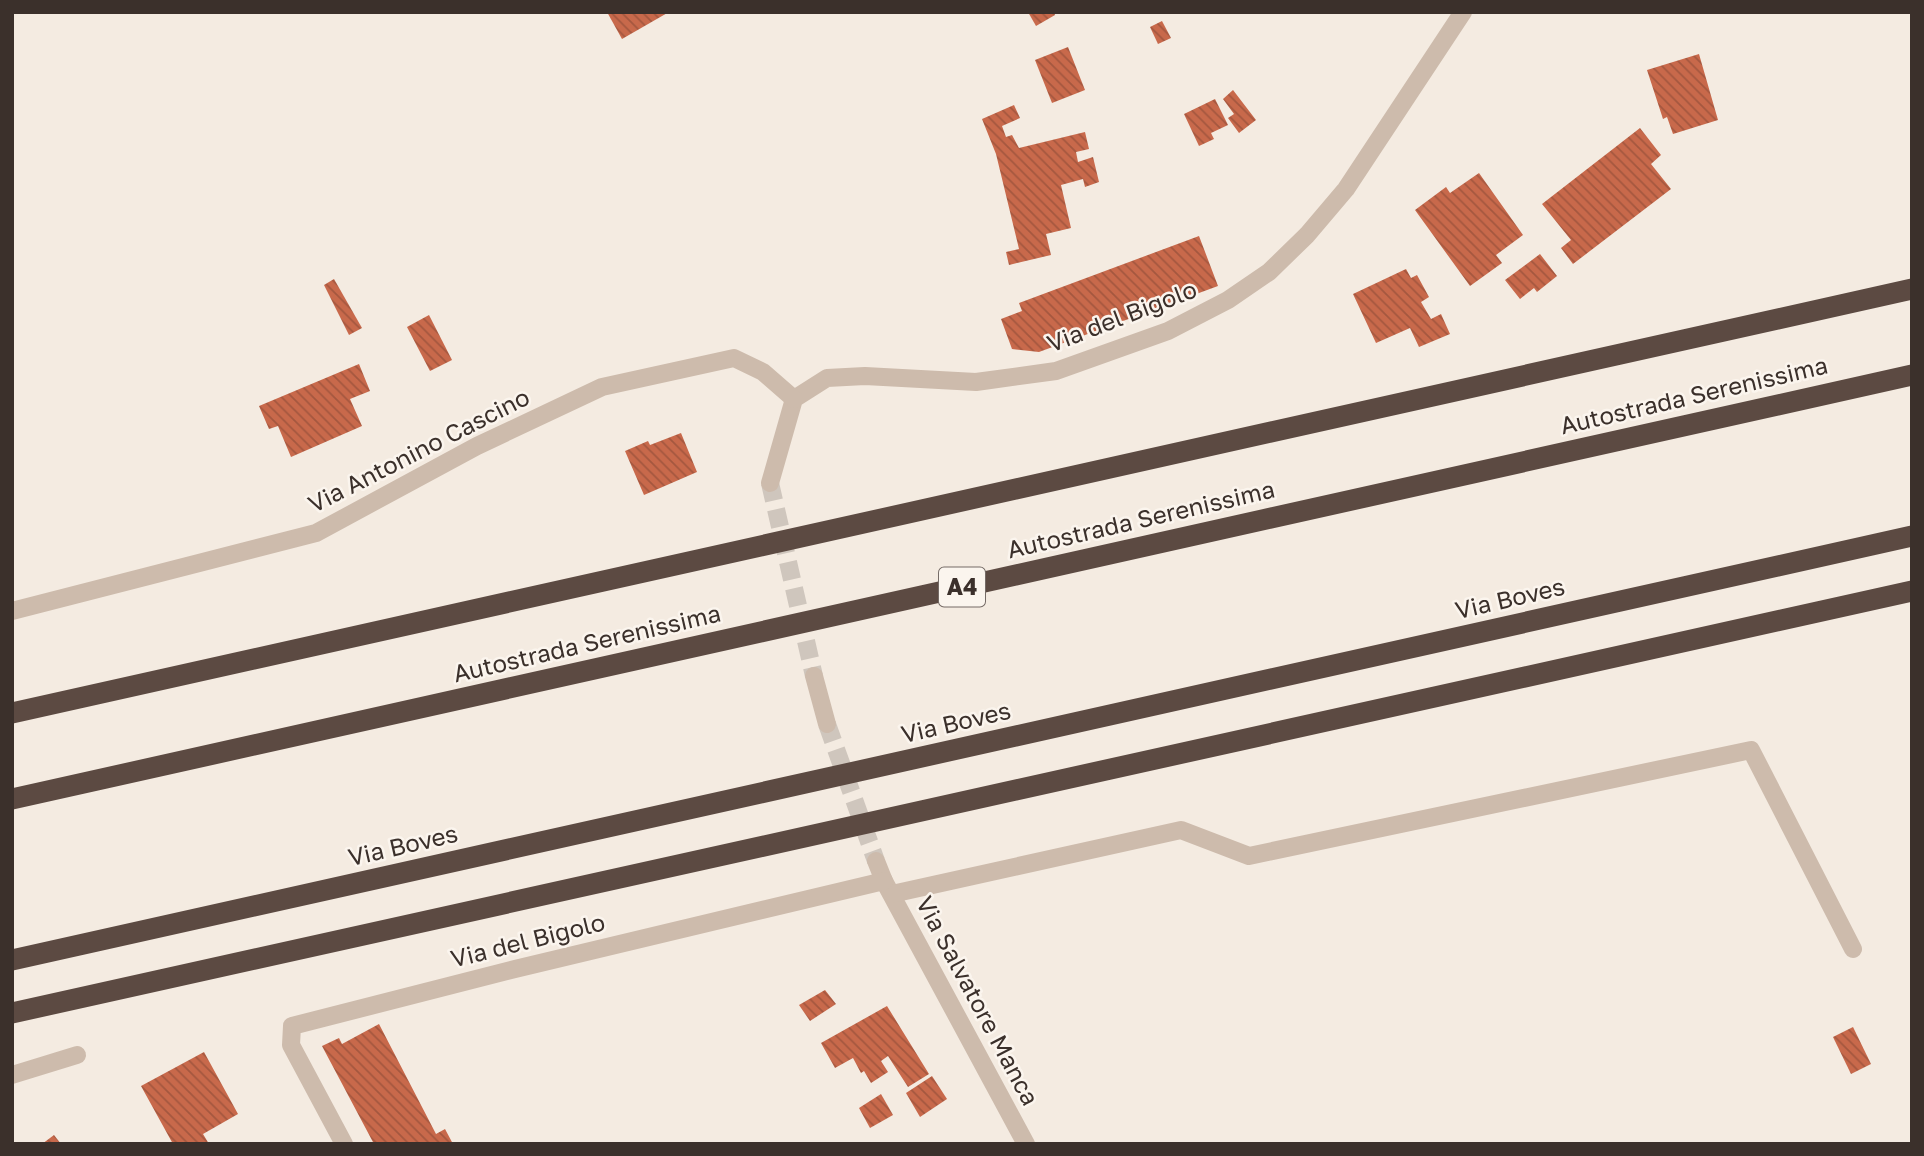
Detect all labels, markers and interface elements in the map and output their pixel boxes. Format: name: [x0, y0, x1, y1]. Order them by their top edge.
street label: Via del Bigolo: [1043, 274, 1200, 357]
street label: Autostrada Serenissima: [1557, 350, 1830, 439]
street label: Via Antonino Cascino: [303, 381, 534, 518]
street label: Autostrada Serenissima: [1004, 474, 1277, 563]
road number: A4: [939, 568, 985, 607]
street label: Via Boves: [1452, 571, 1567, 624]
street label: Autostrada Serenissima: [450, 598, 723, 687]
street label: Via Boves: [898, 695, 1013, 748]
street label: Via Boves: [345, 818, 460, 871]
street label: Via Salvatore Manca: [911, 891, 1046, 1110]
street label: Via del Bigolo: [447, 906, 608, 973]

